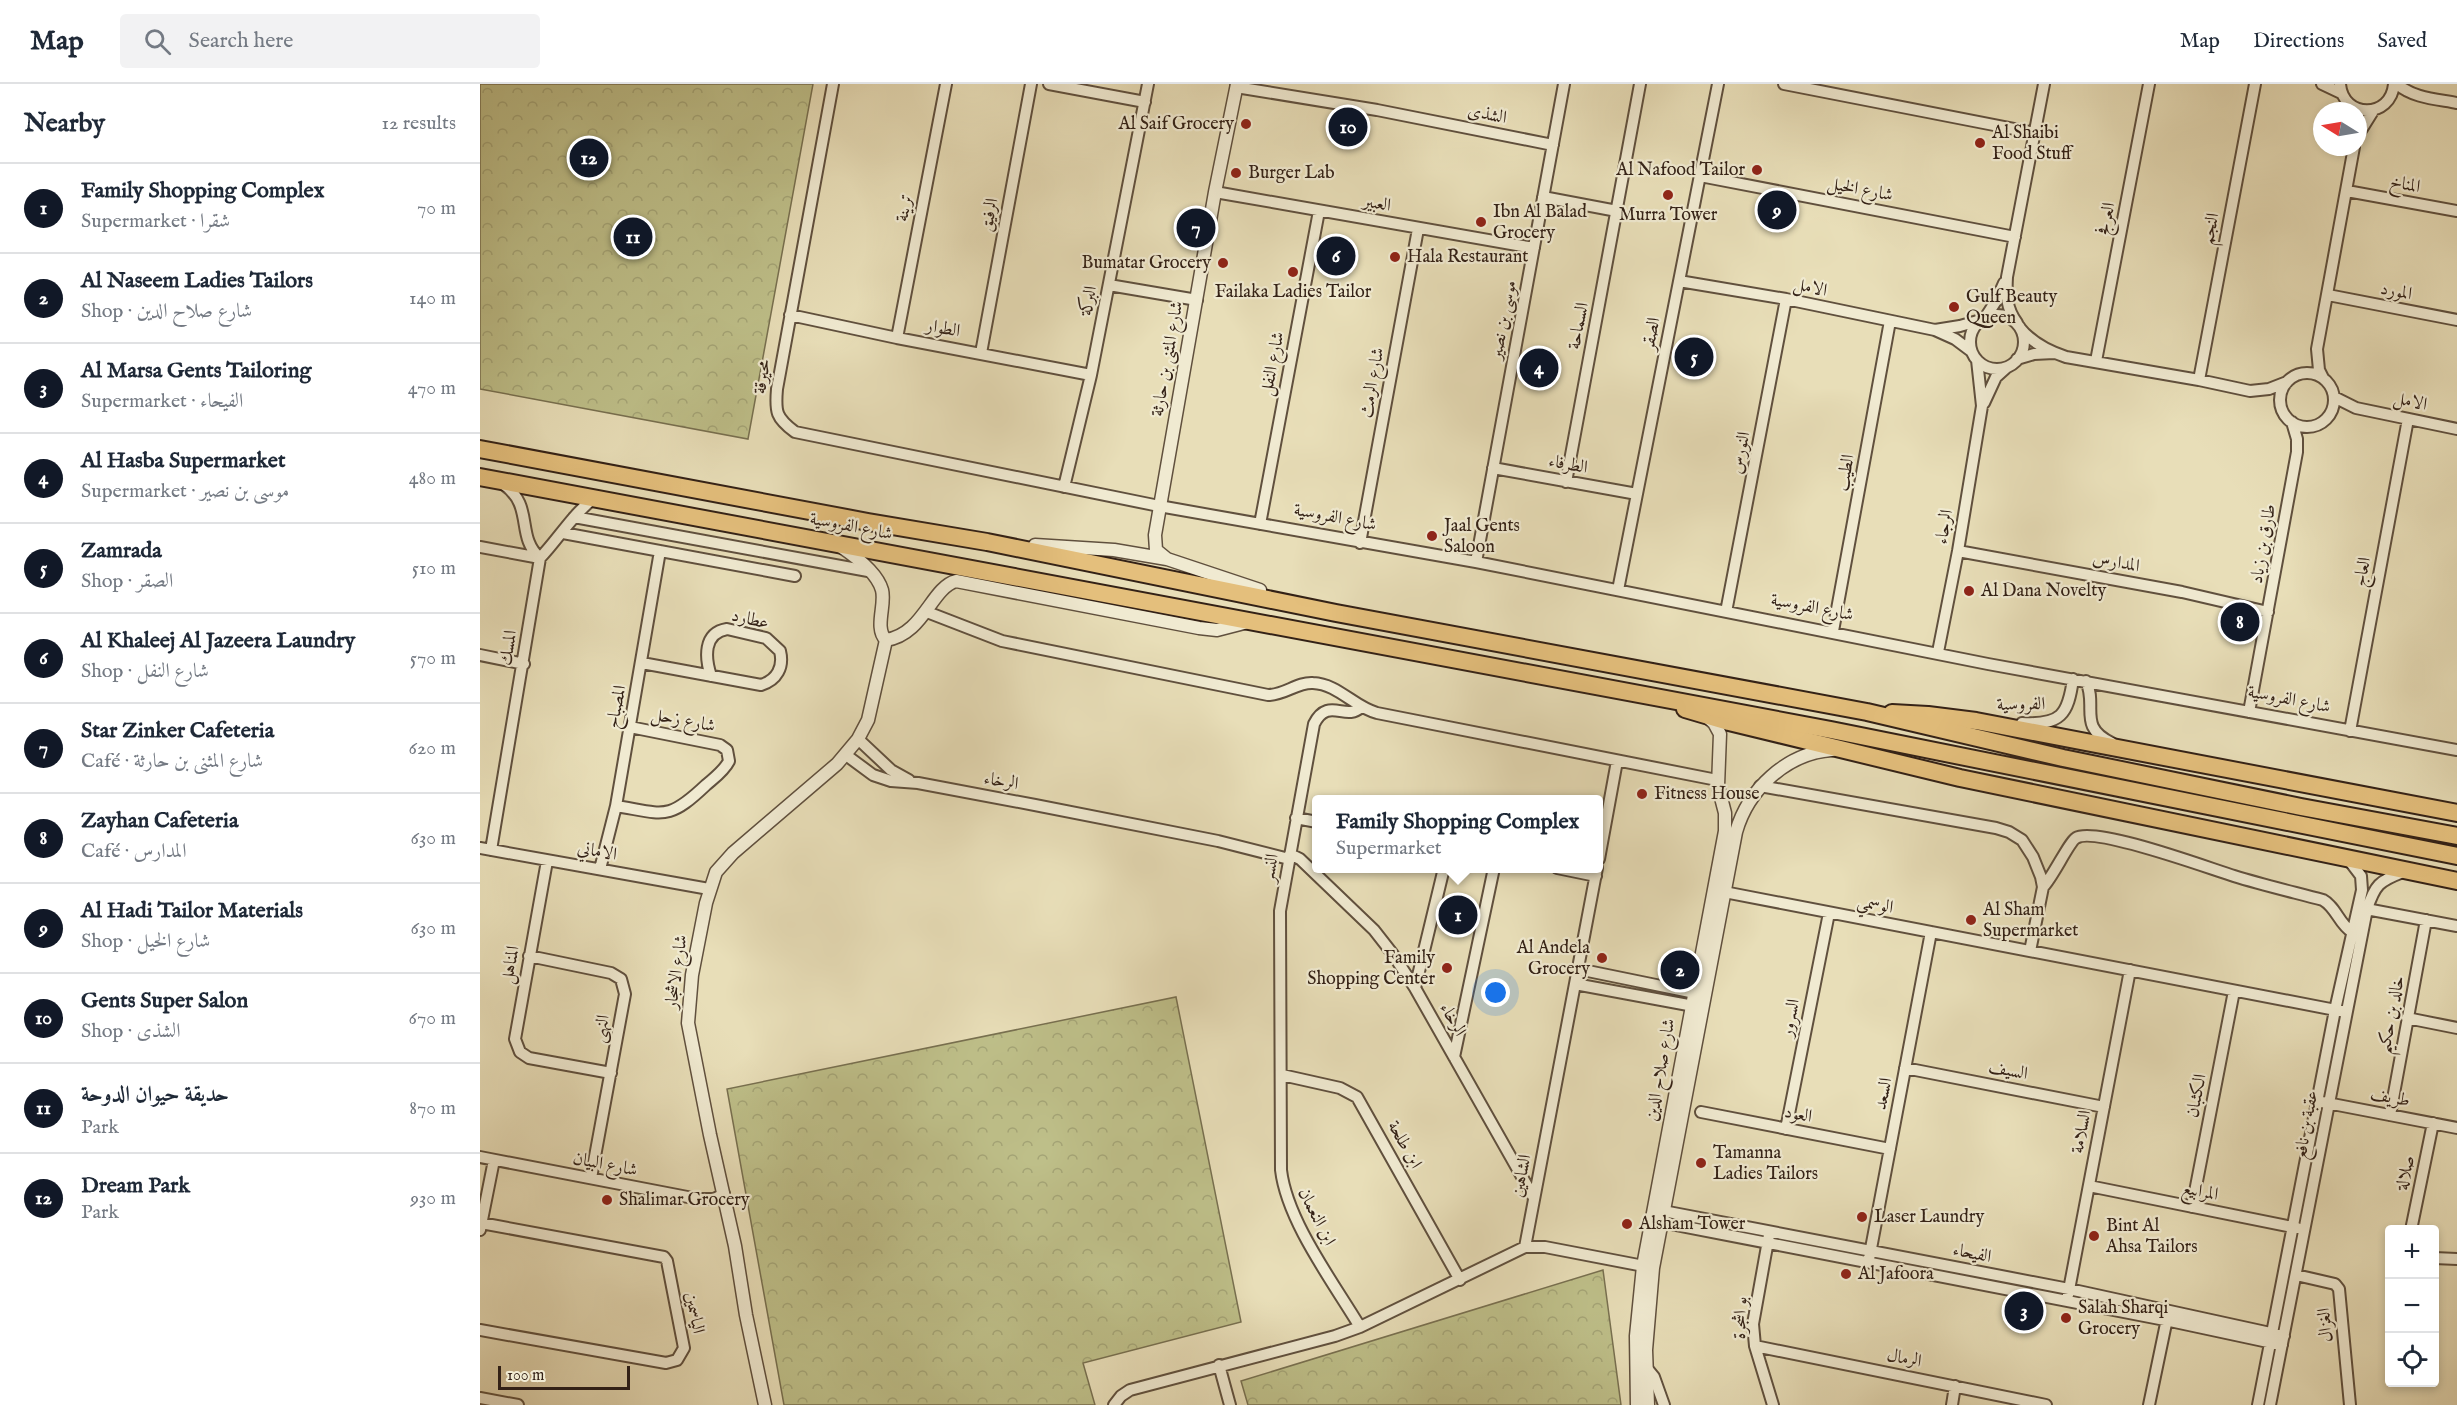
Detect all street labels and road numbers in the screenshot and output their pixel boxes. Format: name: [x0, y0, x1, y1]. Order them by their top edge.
street label: الشذى: [1465, 100, 1509, 130]
street label: المناخ: [2387, 171, 2422, 202]
street label: شارع الخيل: [1825, 172, 1895, 210]
street label: العبير: [1359, 190, 1393, 218]
street label: ترينة: [891, 192, 919, 224]
street label: الرفيق: [975, 196, 1005, 234]
street label: العرفج: [2093, 201, 2124, 238]
street label: النجم: [2197, 211, 2229, 248]
street label: الامل: [1791, 273, 1829, 303]
street label: موسى بن نصير: [1485, 278, 1523, 363]
street label: المورد: [2378, 278, 2414, 306]
street label: البركة: [1074, 284, 1103, 319]
street label: شارع المثنى بن حارثة: [1147, 300, 1191, 419]
street label: السماحة: [1563, 300, 1595, 351]
street label: الطوار: [922, 314, 962, 343]
street label: الصقر: [1637, 316, 1666, 354]
street label: شارع النفل: [1256, 330, 1292, 398]
street label: شارع الرمث: [1355, 346, 1392, 420]
street label: محيرقة: [749, 358, 777, 396]
street label: الامل: [2391, 387, 2429, 417]
street label: النورس: [1726, 430, 1756, 476]
street label: الطرفاء: [1547, 450, 1590, 480]
street label: الطيب: [1831, 453, 1861, 493]
street label: شارع الفروسية: [1291, 499, 1378, 539]
street label: طارق بن زياد: [2246, 503, 2282, 585]
street label: شارع الفروسية: [807, 508, 894, 548]
street label: الرجاء: [1931, 508, 1959, 546]
street label: المدارس: [2091, 548, 2142, 578]
street label: العاج: [2349, 555, 2380, 589]
street label: شارع الفروسية: [1768, 589, 1855, 629]
street label: عطارد: [729, 605, 771, 635]
street label: المسك: [495, 629, 523, 667]
street label: شارع الفروسية: [2245, 681, 2332, 721]
street label: المصباح: [602, 683, 635, 731]
street label: الفروسية: [1996, 693, 2046, 717]
street label: شارع زحل: [649, 704, 717, 740]
street label: الرخاء: [982, 768, 1020, 796]
street label: الاماني: [575, 837, 619, 869]
street label: النسر: [1257, 852, 1285, 886]
street label: الوسمي: [1854, 890, 1895, 924]
street label: شارع الاشجار: [660, 933, 696, 1013]
street label: المناهل: [496, 944, 526, 986]
street label: خالد بن حكيم: [2373, 974, 2416, 1057]
street label: السرور: [1776, 997, 1806, 1041]
street label: الرخاء: [1433, 999, 1471, 1041]
street label: النهى: [588, 1013, 616, 1045]
street label: شارع صلاح الدين: [1641, 1017, 1684, 1124]
street label: السيف: [1986, 1056, 2030, 1086]
street label: الكثبان: [2181, 1072, 2213, 1120]
street label: السعد: [1870, 1076, 1898, 1112]
street label: طريف: [2368, 1083, 2412, 1113]
street label: عقبة بن نافع: [2290, 1089, 2327, 1162]
street label: العود: [1782, 1101, 1814, 1129]
street label: السلامة: [2067, 1108, 2097, 1156]
street label: ابن طلحة: [1381, 1117, 1427, 1173]
street label: شارع البيان: [570, 1147, 639, 1184]
street label: الشاهين: [1507, 1153, 1537, 1199]
street label: صلالة: [2391, 1154, 2421, 1193]
street label: المرابيع: [2179, 1177, 2220, 1210]
street label: ابن النعمان: [1292, 1184, 1340, 1250]
street label: الفيحاء: [1951, 1239, 1993, 1269]
street label: الياسمين: [679, 1290, 709, 1336]
street label: بو اشجرة: [1729, 1296, 1753, 1340]
street label: الغزال: [2313, 1307, 2339, 1343]
street label: الرمال: [1885, 1344, 1923, 1374]

